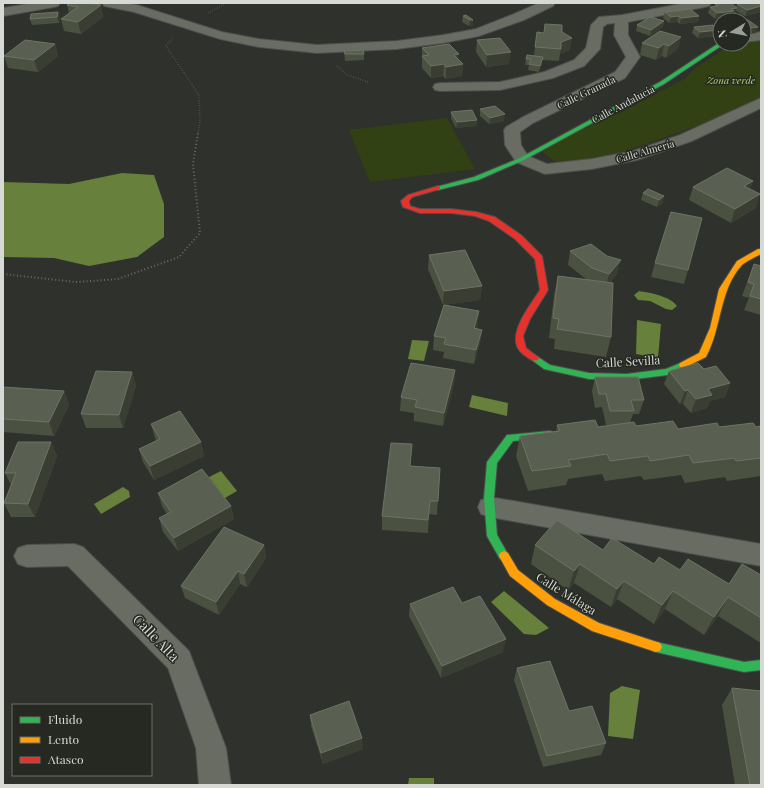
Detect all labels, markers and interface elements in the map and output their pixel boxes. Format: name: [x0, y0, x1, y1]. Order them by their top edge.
north arrow: [712, 12, 752, 52]
text: N: [714, 29, 730, 39]
street label: Calle Granada: [555, 72, 617, 112]
park label: Zona verde: [706, 73, 756, 87]
street label: Calle Andalucía: [589, 82, 657, 126]
street label: Calle Almería: [614, 136, 676, 166]
street label: Calle Sevilla: [595, 351, 661, 371]
street label: Calle Málaga: [533, 568, 600, 618]
street label: Calle Alta: [129, 610, 184, 666]
legend: [12, 704, 152, 776]
text: Fluido: [48, 711, 83, 727]
text: Lento: [48, 731, 80, 747]
text: Atasco: [47, 751, 84, 767]

